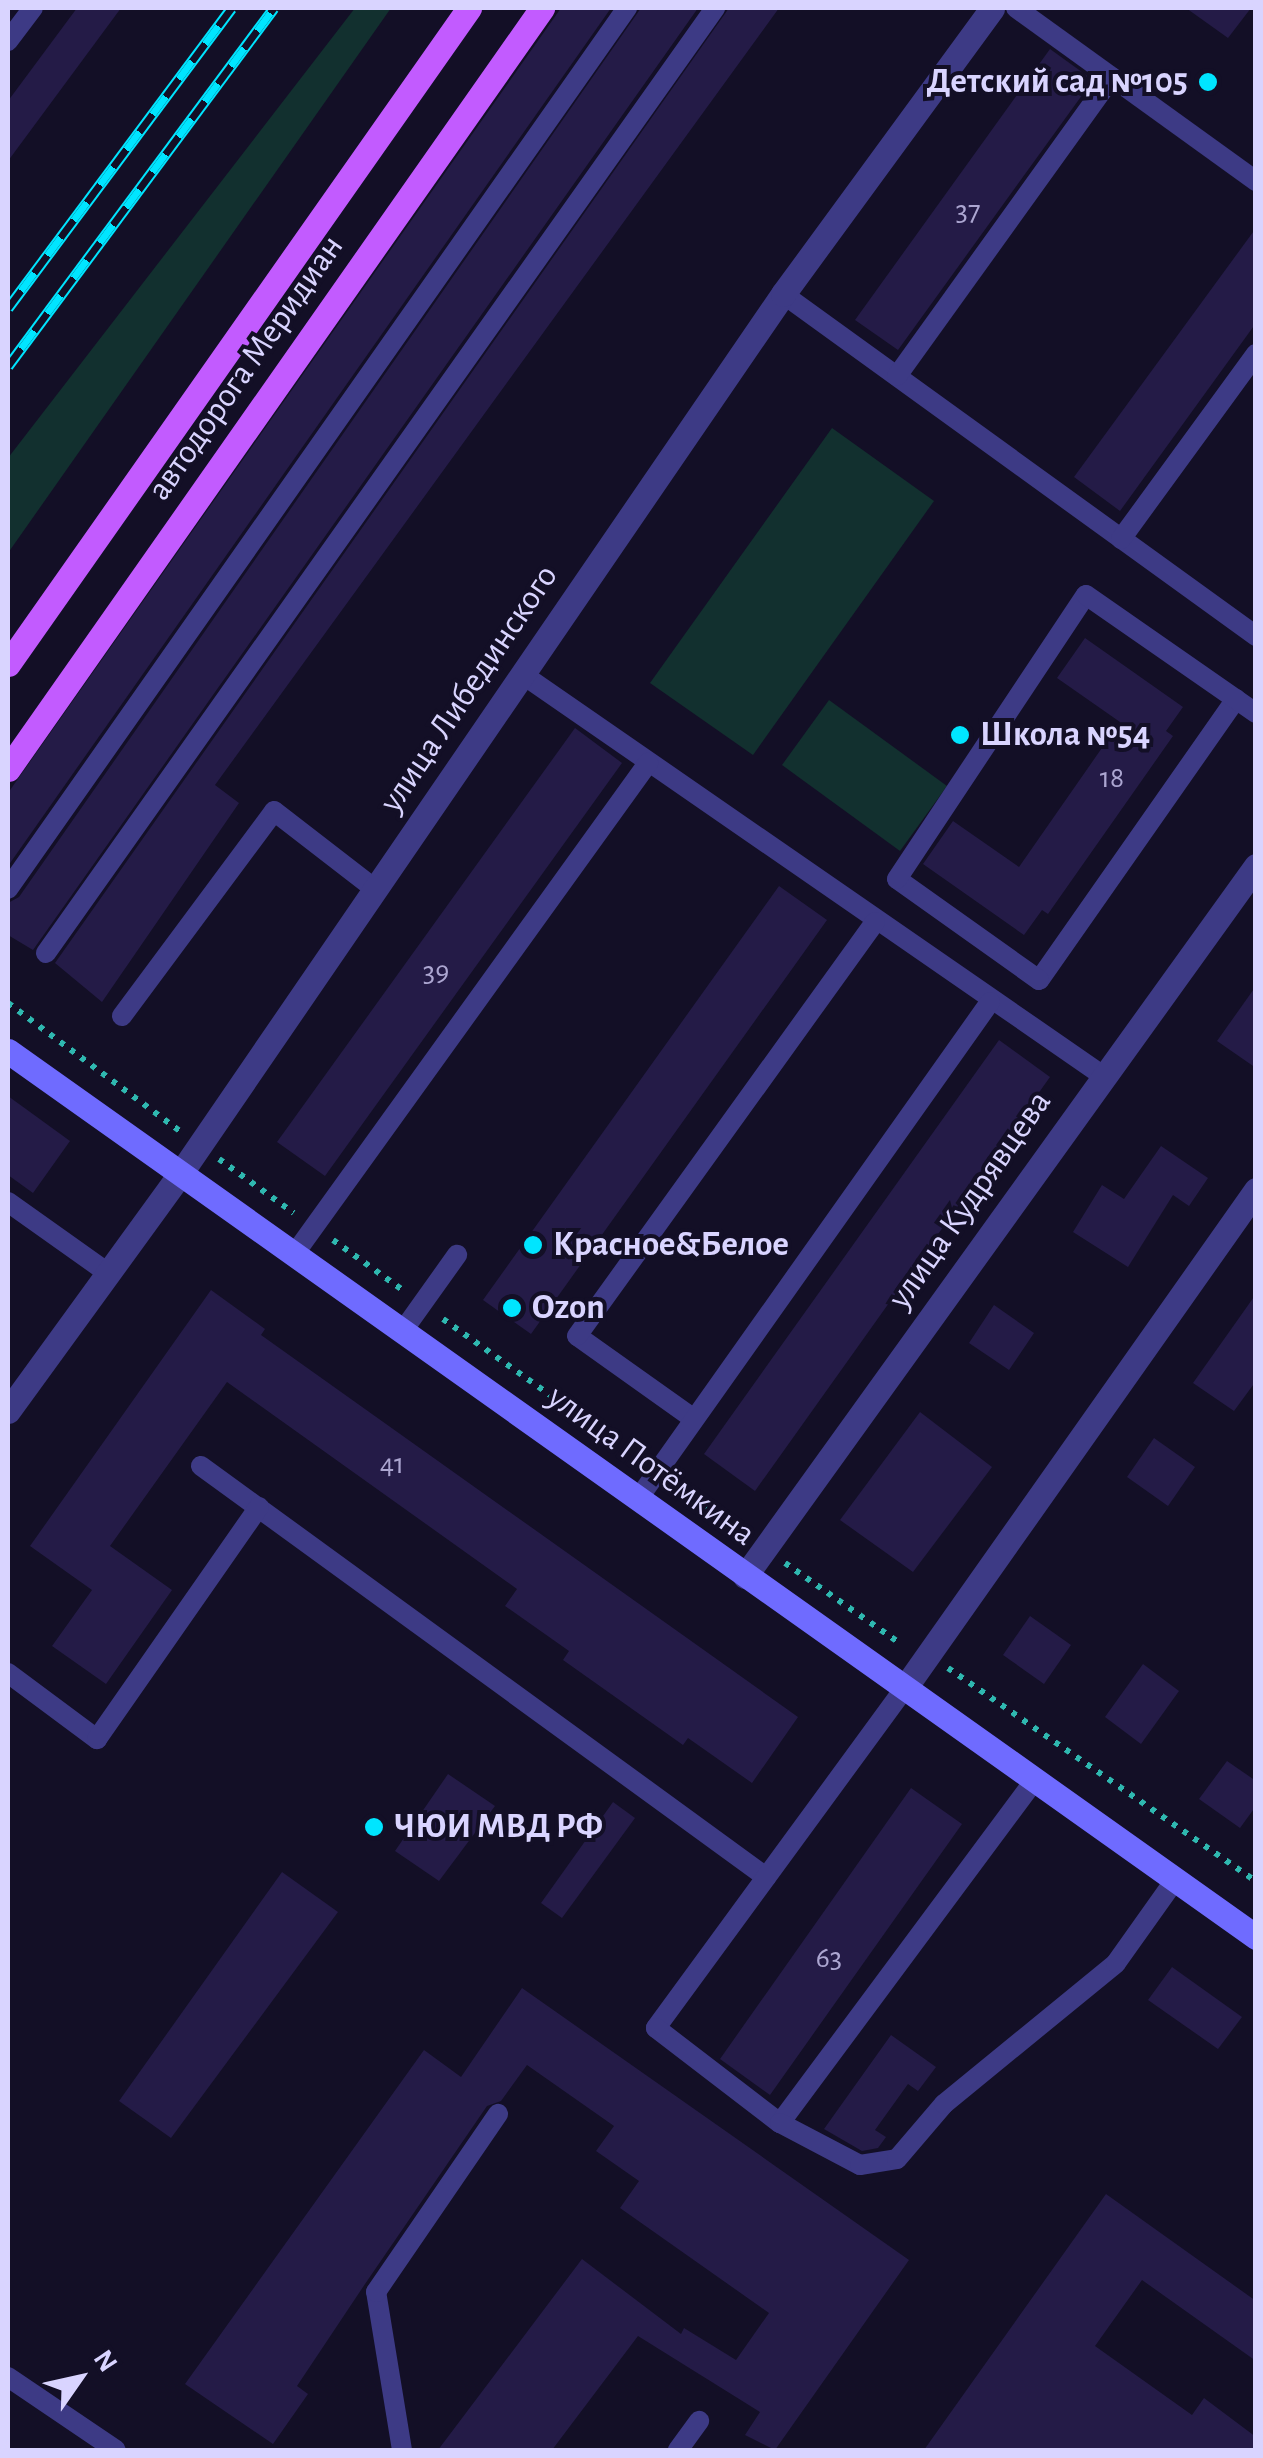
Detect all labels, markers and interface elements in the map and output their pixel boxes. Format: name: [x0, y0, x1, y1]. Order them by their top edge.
place label: Детский сад №105: [926, 61, 1188, 103]
marker: Детский сад №105: [1197, 71, 1219, 93]
house number: 37: [956, 193, 980, 229]
street label: автодорога Меридиан: [139, 227, 353, 509]
street label: улица Либединского: [371, 557, 567, 821]
place label: Школа №54: [980, 714, 1150, 756]
marker: Школа №54: [949, 724, 971, 746]
house number: 18: [1100, 760, 1124, 796]
house number: 39: [423, 954, 449, 990]
street label: улица Кудрявцева: [879, 1083, 1061, 1317]
place label: Красное&Белое: [553, 1224, 789, 1266]
marker: Красное&Белое: [522, 1234, 544, 1256]
place label: Ozon: [532, 1287, 605, 1329]
marker: Ozon: [501, 1297, 523, 1319]
street label: улица Потёмкина: [539, 1377, 763, 1555]
house number: 41: [380, 1446, 404, 1482]
place label: ЧЮИ МВД РФ: [394, 1806, 603, 1848]
marker: ЧЮИ МВД РФ: [363, 1816, 385, 1838]
house number: 63: [816, 1940, 842, 1976]
north arrow: [30, 2328, 130, 2428]
text: N: [88, 2345, 122, 2377]

